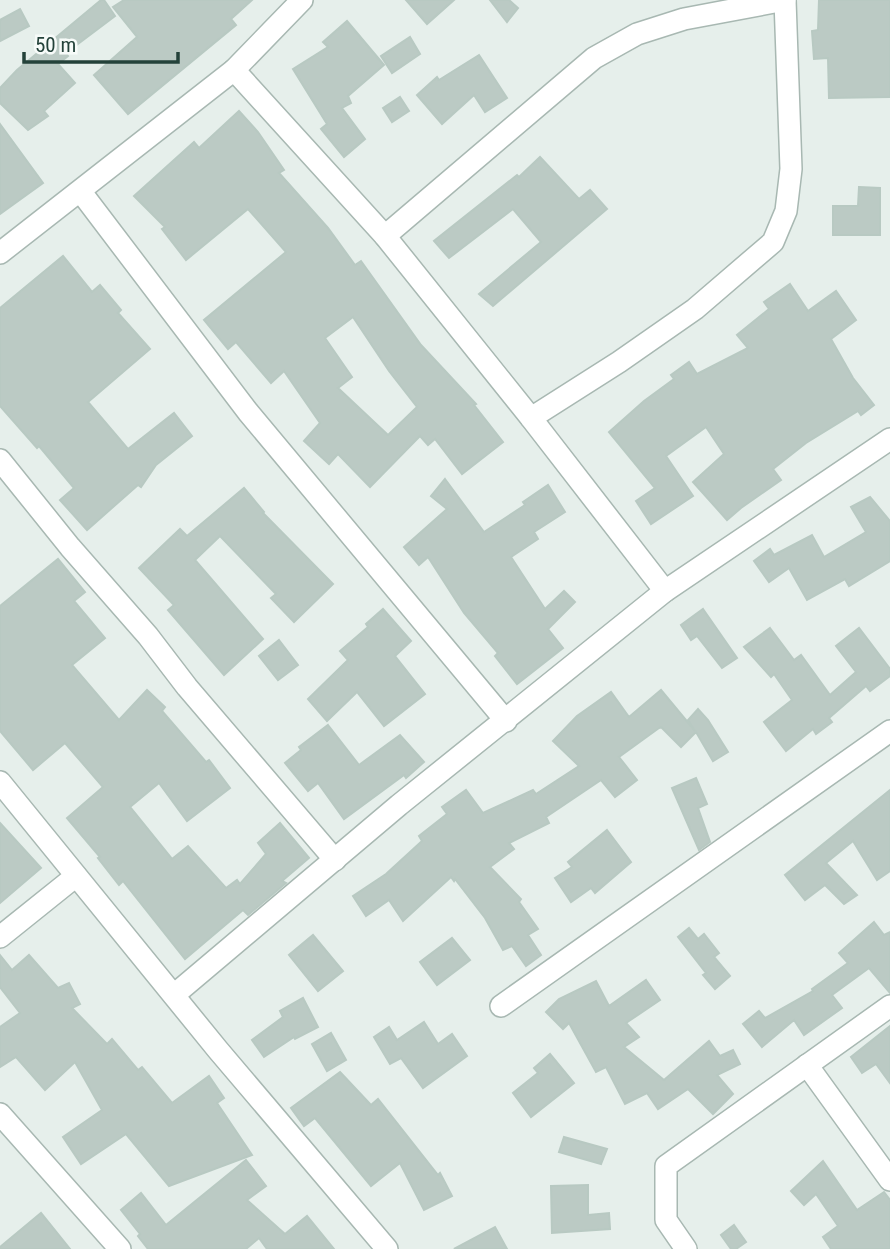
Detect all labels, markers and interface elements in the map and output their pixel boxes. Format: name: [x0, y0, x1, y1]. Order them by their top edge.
scale bar: [24, 21, 178, 65]
text: 50 m: [35, 33, 76, 57]

